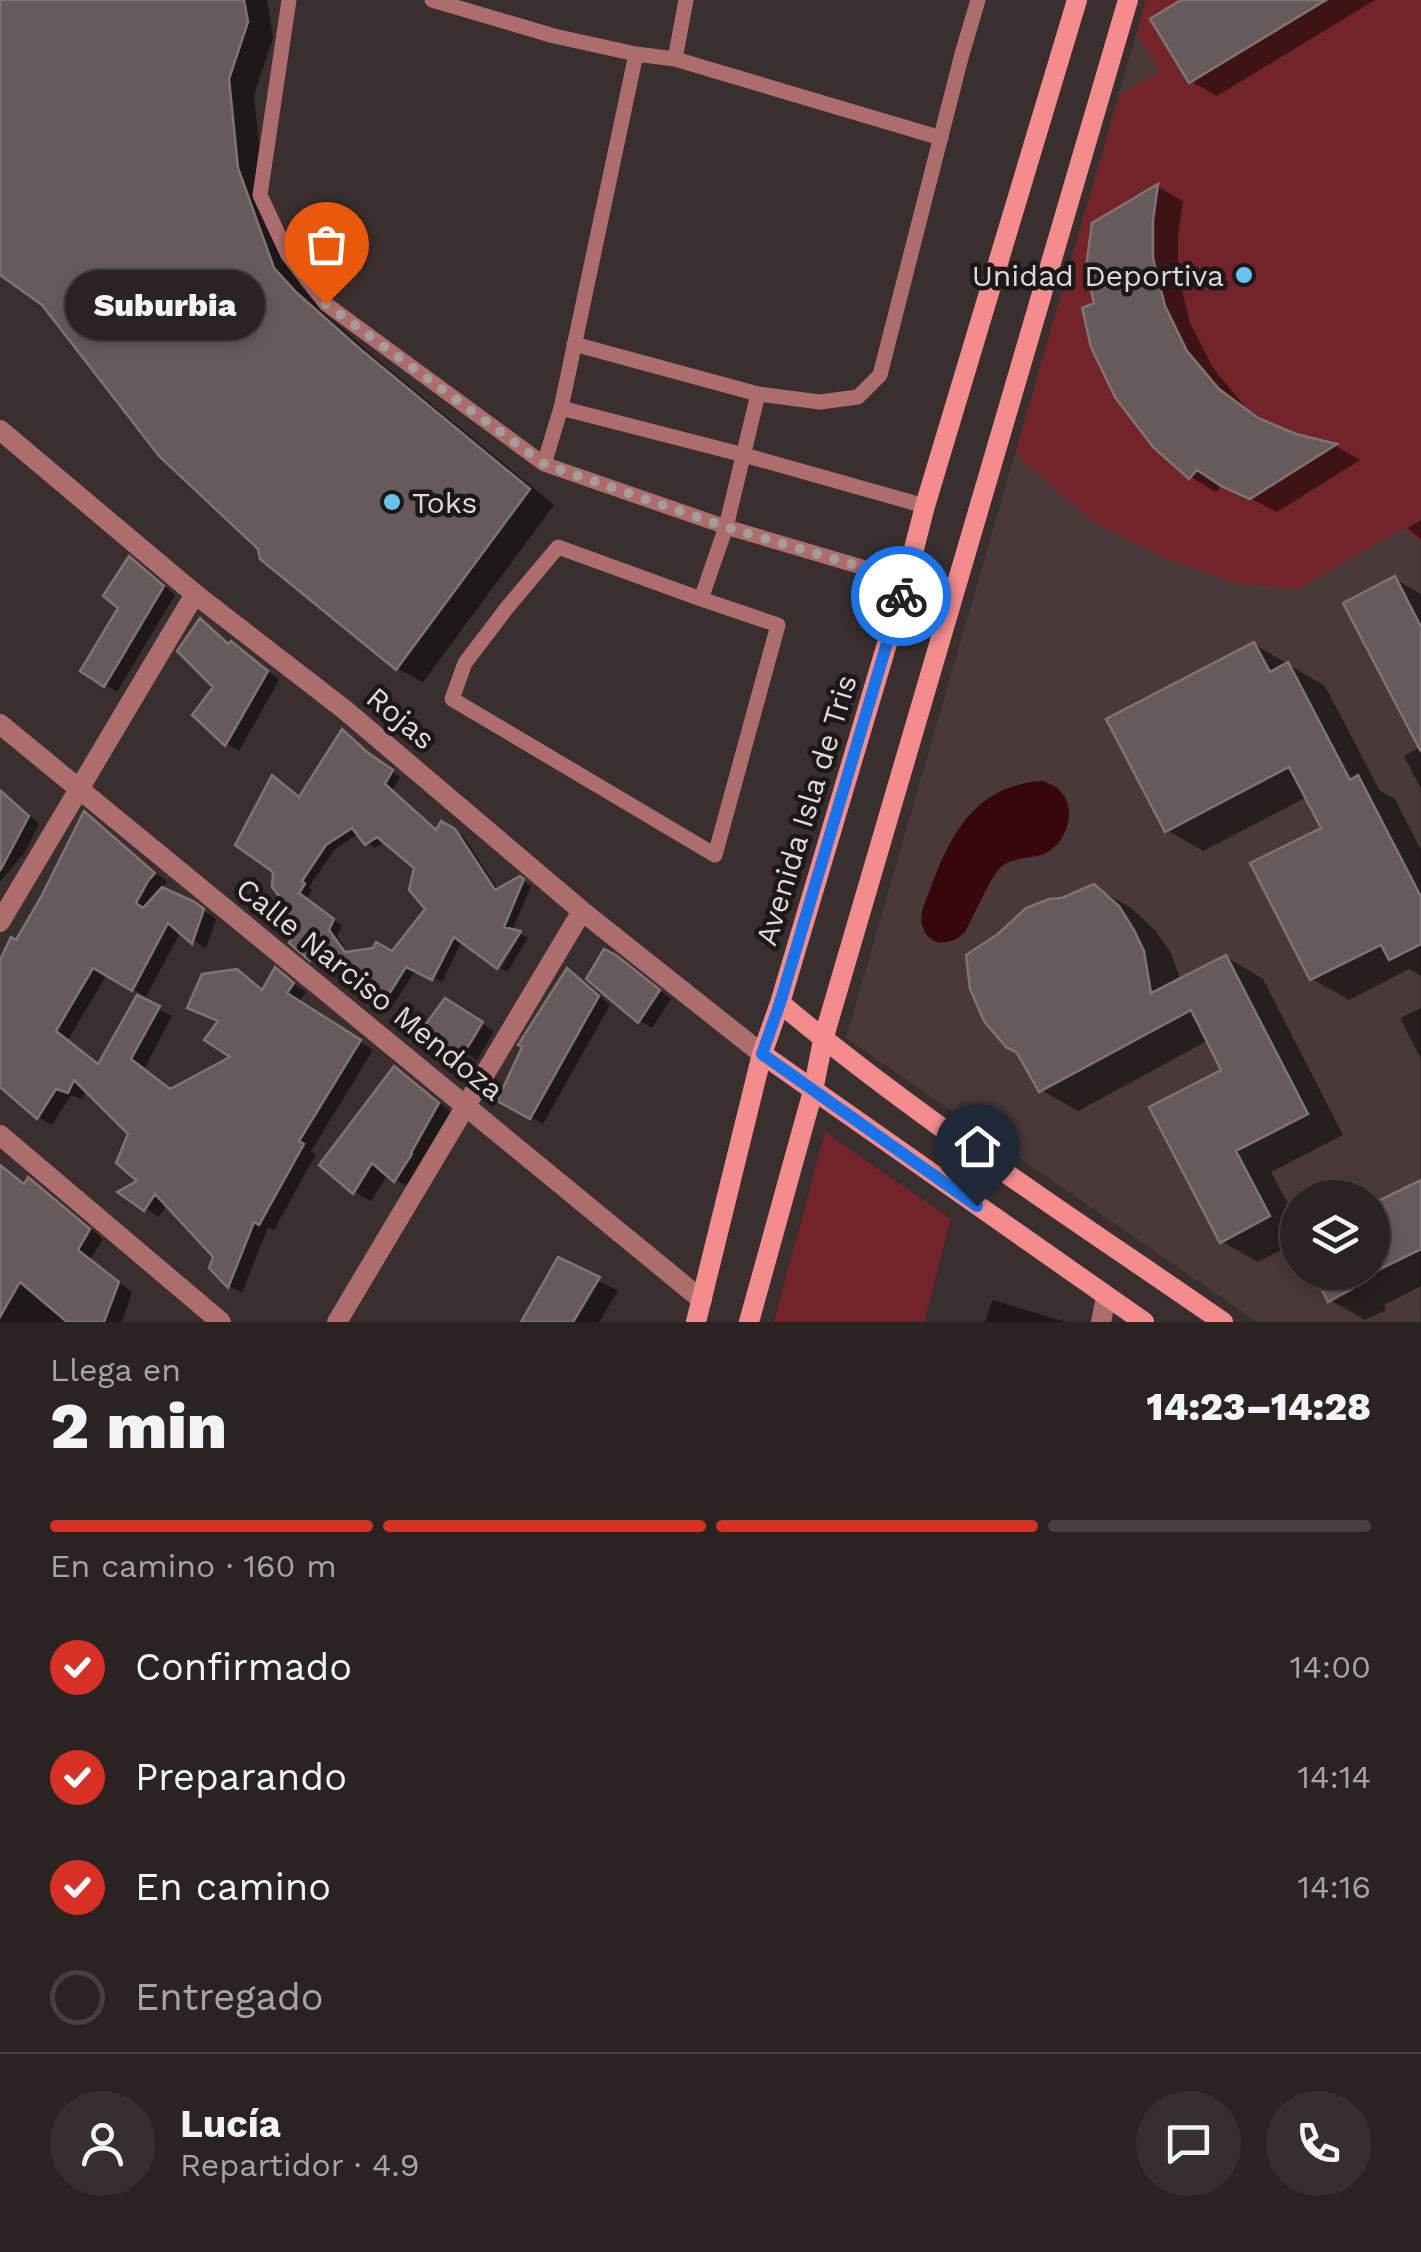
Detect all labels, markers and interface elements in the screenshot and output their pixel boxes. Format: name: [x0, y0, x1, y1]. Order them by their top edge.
pin: [284, 202, 369, 305]
icon: bag: [299, 217, 354, 272]
place label: Unidad Deportiva: [972, 258, 1224, 293]
marker: Unidad Deportiva: [1233, 264, 1255, 286]
callout: Suburbia: [66, 269, 266, 339]
text: Suburbia: [94, 286, 236, 324]
place label: Toks: [412, 485, 477, 520]
marker: Toks: [381, 491, 403, 513]
courier: [851, 546, 951, 646]
icon: bike: [874, 569, 929, 624]
street label: Avenida Isla de Tris: [748, 670, 864, 950]
street label: Rojas: [360, 679, 442, 757]
street label: Calle Narciso Mendoza: [229, 870, 511, 1108]
pin: [935, 1104, 1020, 1207]
icon: home: [950, 1119, 1005, 1174]
map controls: [1280, 1180, 1390, 1290]
button: layers: [1280, 1180, 1390, 1290]
text: Llega en: [50, 1351, 181, 1389]
text: 14:23–14:28: [1146, 1385, 1371, 1429]
text: 2 min: [50, 1388, 227, 1464]
text: En camino · 160 m: [50, 1547, 337, 1585]
icon: check: [50, 1640, 105, 1695]
text: Confirmado: [135, 1645, 352, 1689]
text: 14:00: [1290, 1648, 1371, 1686]
icon: check: [50, 1750, 105, 1805]
text: Preparando: [135, 1755, 347, 1799]
text: 14:14: [1297, 1758, 1371, 1796]
icon: check: [50, 1860, 105, 1915]
text: En camino: [135, 1865, 331, 1909]
text: 14:16: [1298, 1868, 1371, 1906]
text: Entregado: [135, 1975, 324, 2019]
button: person: [50, 2091, 155, 2196]
button: chat: [1136, 2091, 1241, 2196]
button: phone: [1266, 2091, 1371, 2196]
text: Lucía: [180, 2102, 281, 2146]
text: Repartidor · 4.9: [180, 2146, 420, 2184]

